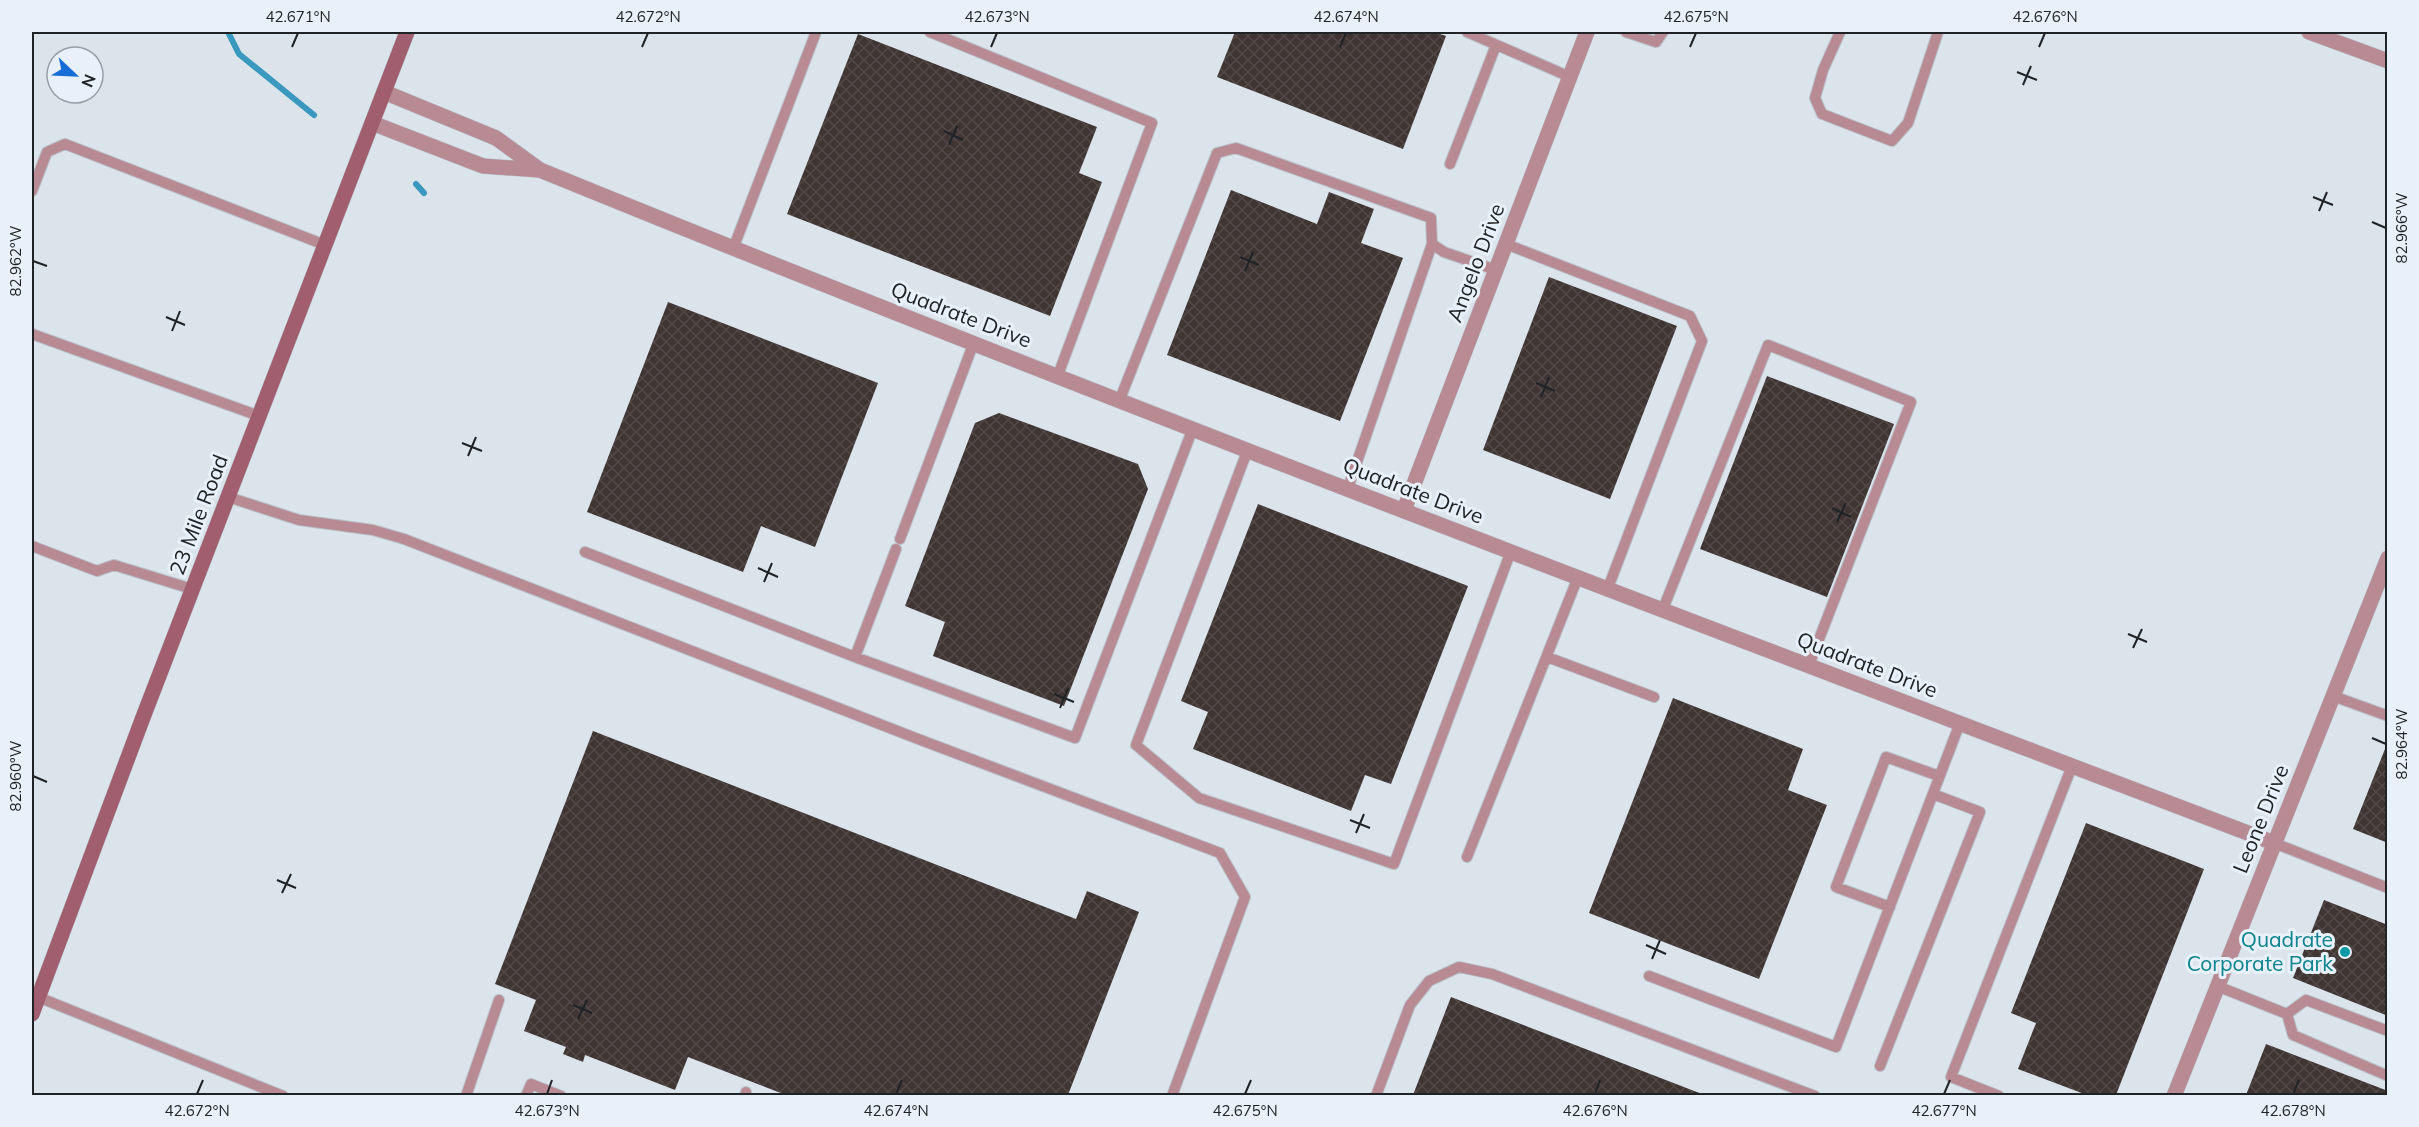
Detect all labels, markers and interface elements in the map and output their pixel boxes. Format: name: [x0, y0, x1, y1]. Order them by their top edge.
text: 42.671°N: [265, 7, 331, 26]
text: 42.672°N: [615, 7, 681, 26]
text: 42.673°N: [964, 7, 1030, 26]
text: 42.674°N: [1313, 7, 1379, 26]
text: 42.675°N: [1663, 7, 1729, 26]
text: 42.676°N: [2012, 7, 2078, 26]
north arrow: [45, 45, 105, 105]
text: N: [77, 71, 100, 90]
text: 82.966°W: [2392, 192, 2411, 263]
street label: Angelo Drive: [1441, 200, 1510, 326]
text: 82.962°W: [6, 225, 25, 296]
street label: Quadrate Drive: [887, 275, 1035, 353]
street label: 23 Mile Road: [163, 451, 233, 579]
street label: Quadrate Drive: [1339, 451, 1487, 529]
street label: Quadrate Drive: [1793, 625, 1941, 703]
text: 82.964°W: [2392, 708, 2411, 779]
text: 82.960°W: [6, 740, 25, 811]
street label: Leone Drive: [2227, 761, 2294, 877]
place label: Quadrate Corporate Park: [2187, 926, 2333, 976]
marker: Quadrate Corporate Park: [2338, 945, 2352, 959]
text: 42.672°N: [164, 1101, 230, 1120]
text: 42.673°N: [514, 1101, 580, 1120]
text: 42.674°N: [863, 1101, 929, 1120]
text: 42.675°N: [1212, 1101, 1278, 1120]
text: 42.676°N: [1562, 1101, 1628, 1120]
text: 42.677°N: [1911, 1101, 1977, 1120]
text: 42.678°N: [2260, 1101, 2326, 1120]

